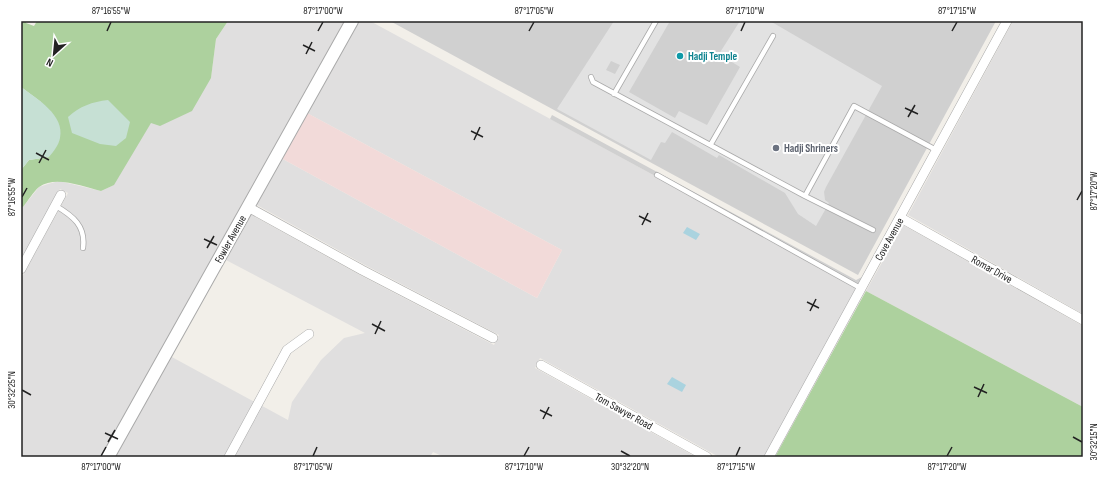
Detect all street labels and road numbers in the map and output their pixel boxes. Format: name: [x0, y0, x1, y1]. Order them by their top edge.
street label: Fowler Avenue: [212, 213, 249, 266]
street label: Cove Avenue: [872, 216, 907, 263]
street label: Romar Drive: [969, 253, 1015, 286]
street label: Tom Sawyer Road: [593, 390, 655, 433]

